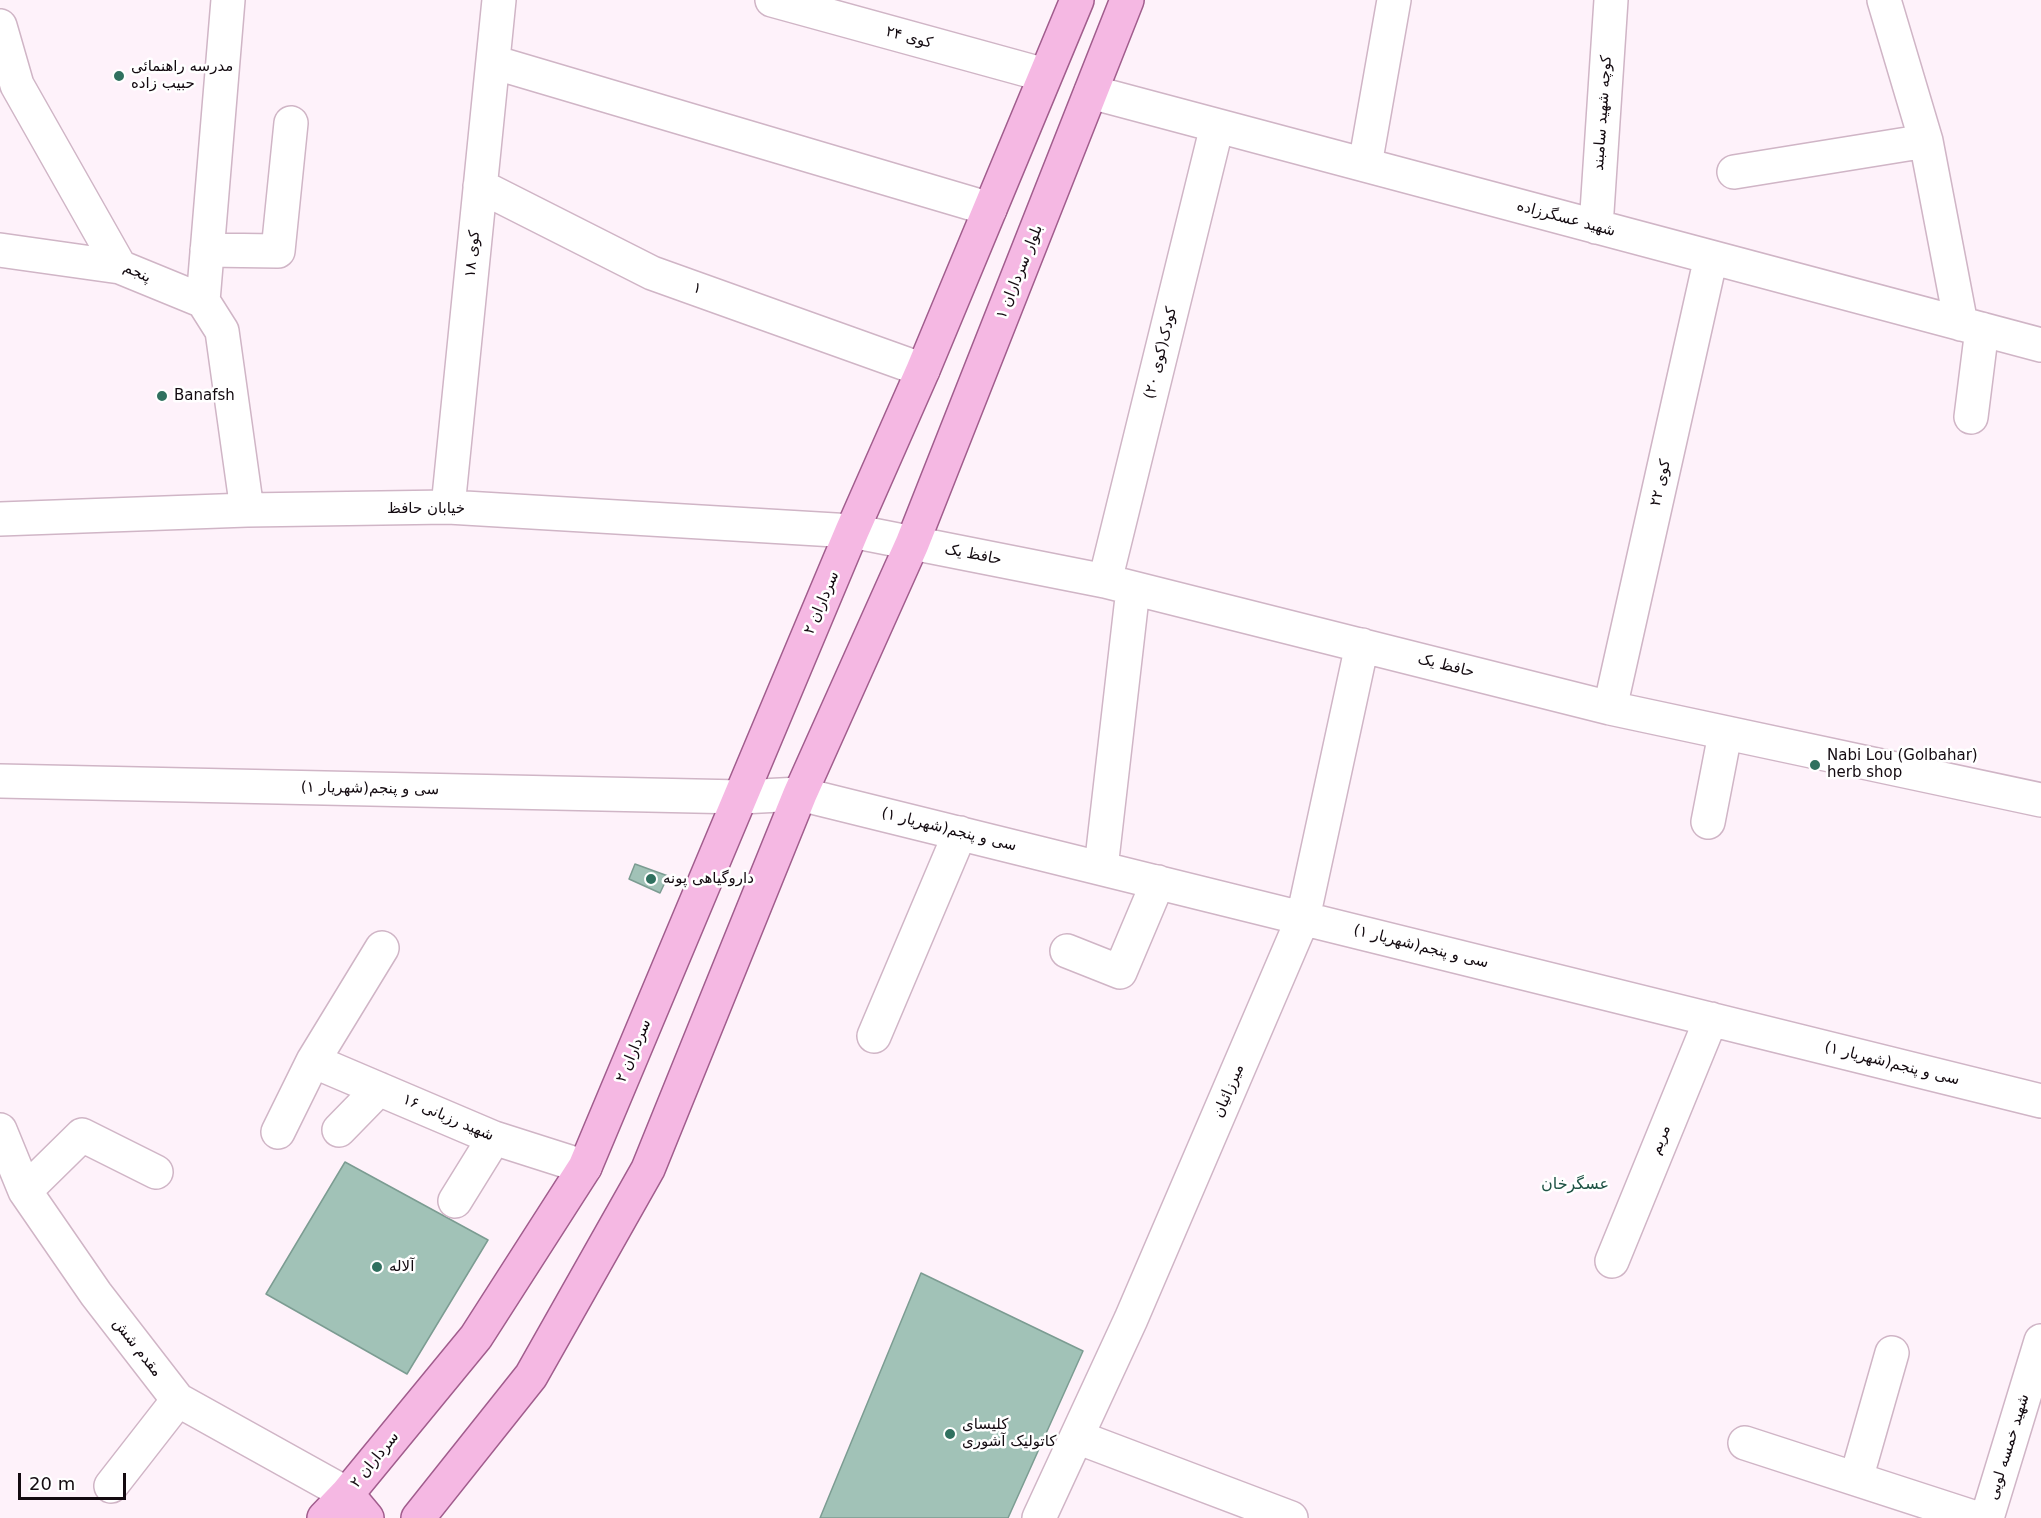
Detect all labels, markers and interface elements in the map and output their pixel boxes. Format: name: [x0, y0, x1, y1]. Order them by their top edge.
street label: کوی ۲۴: [884, 23, 934, 53]
street label: کوچه شهید سامبند: [1590, 55, 1616, 171]
place label: مدرسه راهنمائی حبیب زاده: [131, 58, 233, 93]
marker: مدرسه راهنمائی حبیب زاده: [112, 69, 126, 83]
street label: شهید عسگرزاده: [1515, 197, 1617, 241]
street label: بلوار سرداران ۱: [993, 222, 1047, 322]
street label: کوی ۱۸: [462, 229, 484, 279]
street label: پنجم: [120, 259, 154, 287]
street label: ۱: [690, 279, 704, 299]
street label: کودک(کوی ۲۰): [1141, 305, 1181, 401]
place label: Banafsh: [174, 387, 235, 405]
marker: Banafsh: [155, 389, 169, 403]
street label: کوی ۲۲: [1647, 458, 1675, 508]
street label: خیابان حافظ: [387, 500, 465, 518]
street label: حافظ یک: [943, 541, 1003, 569]
street label: سرداران ۲: [801, 569, 843, 637]
street label: حافظ یک: [1416, 650, 1476, 682]
place label: Nabi Lou (Golbahar) herb shop: [1827, 747, 1978, 782]
marker: Nabi Lou (Golbahar) herb shop: [1808, 758, 1822, 772]
street label: سی و پنجم(شهریار ۱): [301, 779, 439, 799]
street label: سی و پنجم(شهریار ۱): [880, 805, 1018, 855]
place label: داروگیاهی پونه: [663, 870, 754, 888]
marker: داروگیاهی پونه: [644, 872, 658, 886]
street label: سی و پنجم(شهریار ۱): [1352, 922, 1490, 972]
street label: سرداران ۲: [613, 1017, 655, 1085]
street label: سی و پنجم(شهریار ۱): [1823, 1039, 1961, 1089]
street label: میرزائیان: [1210, 1061, 1248, 1121]
street label: شهید رزبانی ۱۶: [400, 1091, 496, 1145]
street label: مریم: [1647, 1123, 1675, 1157]
district label: عسگرخان: [1541, 1175, 1609, 1195]
place label: آلاله: [389, 1258, 414, 1276]
marker: آلاله: [370, 1260, 384, 1274]
street label: مقدم شش: [109, 1315, 165, 1381]
street label: شهید خمسه لویی: [1984, 1392, 2034, 1502]
place label: کلیسای کاتولیک آشوری: [962, 1416, 1056, 1451]
marker: کلیسای کاتولیک آشوری: [943, 1427, 957, 1441]
street label: سرداران ۲: [347, 1428, 403, 1492]
scale bar: [21, 1461, 129, 1499]
text: 20 m: [29, 1473, 75, 1494]

